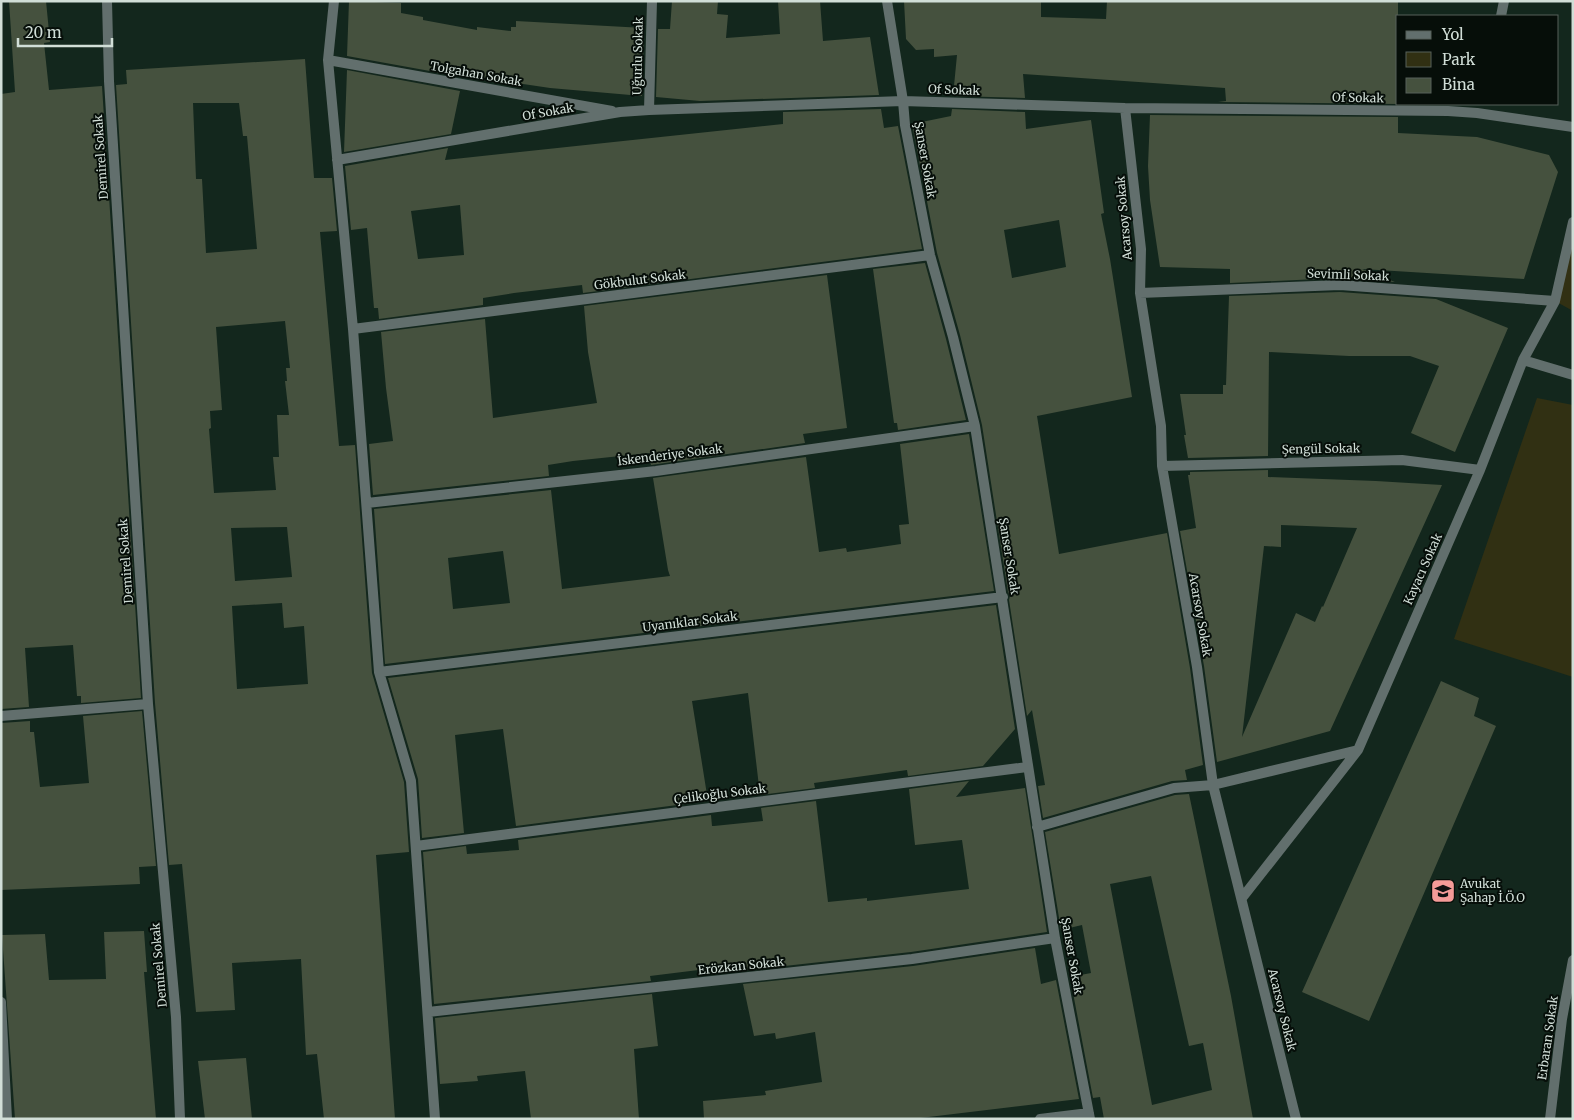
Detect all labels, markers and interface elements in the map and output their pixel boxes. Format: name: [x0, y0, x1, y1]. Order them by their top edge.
scale bar: [18, 15, 111, 47]
legend: [1396, 15, 1559, 105]
street label: Uğurlu Sokak: [629, 16, 646, 95]
text: 20 m: [25, 23, 62, 42]
text: Yol: [1441, 25, 1464, 44]
text: Park: [1442, 50, 1476, 69]
street label: Tolgahan Sokak: [429, 58, 524, 89]
text: Bina: [1442, 75, 1475, 94]
street label: Of Sokak: [928, 81, 981, 98]
street label: Of Sokak: [1332, 90, 1384, 105]
street label: Of Sokak: [521, 100, 575, 123]
street label: Demirel Sokak: [90, 114, 111, 200]
street label: Şanser Sokak: [911, 120, 940, 200]
street label: Acarsoy Sokak: [1112, 175, 1135, 262]
street label: Gökbulut Sokak: [593, 266, 687, 293]
street label: Sevimli Sokak: [1307, 266, 1390, 283]
street label: Şengül Sokak: [1282, 440, 1361, 457]
street label: İskenderiye Sokak: [616, 441, 724, 468]
street label: Şanser Sokak: [996, 516, 1023, 596]
street label: Demirel Sokak: [115, 518, 136, 604]
street label: Kayacı Sokak: [1400, 530, 1445, 607]
street label: Acarsoy Sokak: [1186, 571, 1215, 658]
street label: Uyanıklar Sokak: [642, 608, 739, 635]
street label: Çelikoğlu Sokak: [673, 780, 767, 807]
place label: Avukat Şahap İ.Ö.O: [1459, 876, 1525, 905]
school or university icon: Avukat Şahap İ.Ö.O: [1430, 878, 1456, 904]
street label: Şanser Sokak: [1058, 916, 1087, 996]
street label: Demirel Sokak: [147, 922, 170, 1008]
street label: Erözkan Sokak: [697, 953, 785, 977]
street label: Acarsoy Sokak: [1265, 966, 1300, 1053]
street label: Erbaran Sokak: [1534, 994, 1561, 1081]

